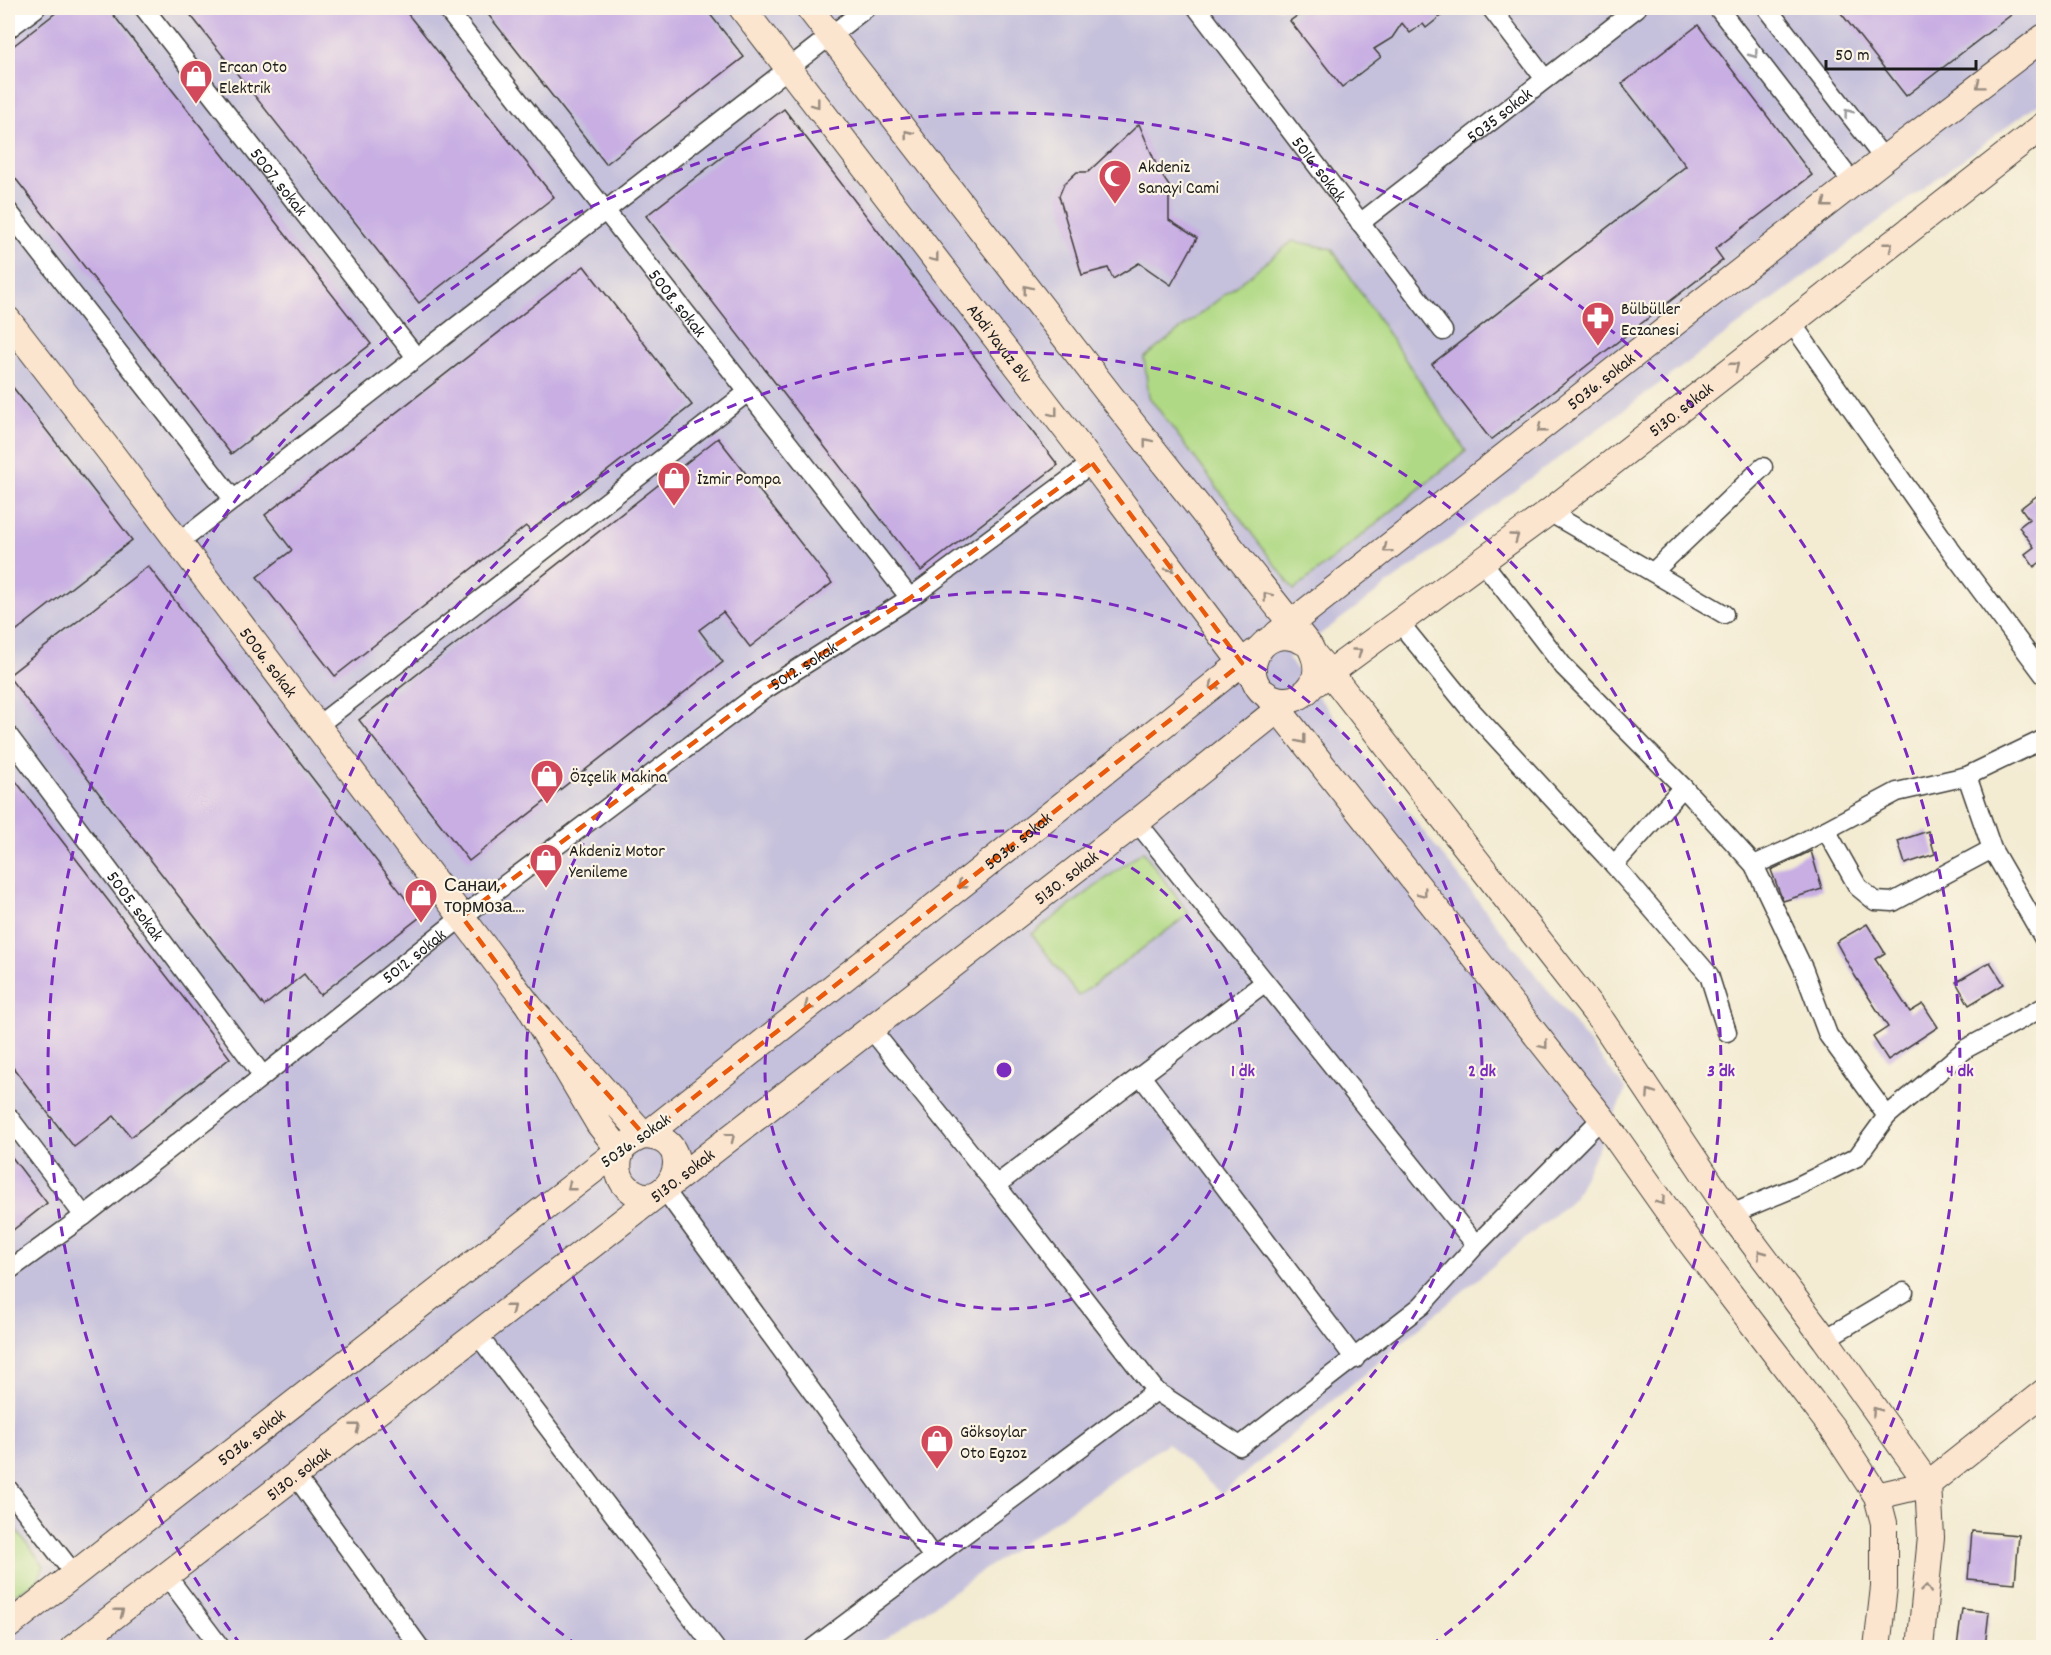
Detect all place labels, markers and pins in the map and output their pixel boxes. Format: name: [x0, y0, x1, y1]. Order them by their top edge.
place label: Ercan Oto Elektrik: [219, 56, 287, 102]
shop icon: Ercan Oto Elektrik: [178, 58, 214, 105]
place label: Akdeniz Sanayi Cami: [1138, 156, 1219, 202]
mosque icon: Akdeniz Sanayi Cami: [1097, 158, 1133, 205]
place label: Bülbüller Eczanesi: [1621, 298, 1681, 344]
pharmacy icon: Bülbüller Eczanesi: [1580, 300, 1616, 347]
shop icon: İzmir Pompa: [656, 460, 692, 507]
place label: İzmir Pompa: [697, 468, 781, 493]
shop icon: Özçelik Makina: [529, 758, 565, 805]
place label: Özçelik Makina: [570, 766, 668, 791]
place label: Akdeniz Motor Yenileme: [569, 840, 665, 886]
shop icon: Akdeniz Motor Yenileme: [528, 842, 564, 889]
place label: Санаи, тормоза....: [444, 875, 524, 921]
shop icon: Санаи, тормоза....: [403, 877, 439, 924]
centre of rings: [994, 1060, 1014, 1080]
place label: Göksoylar Oto Egzoz: [960, 1421, 1027, 1467]
shop icon: Göksoylar Oto Egzoz: [919, 1423, 955, 1470]

